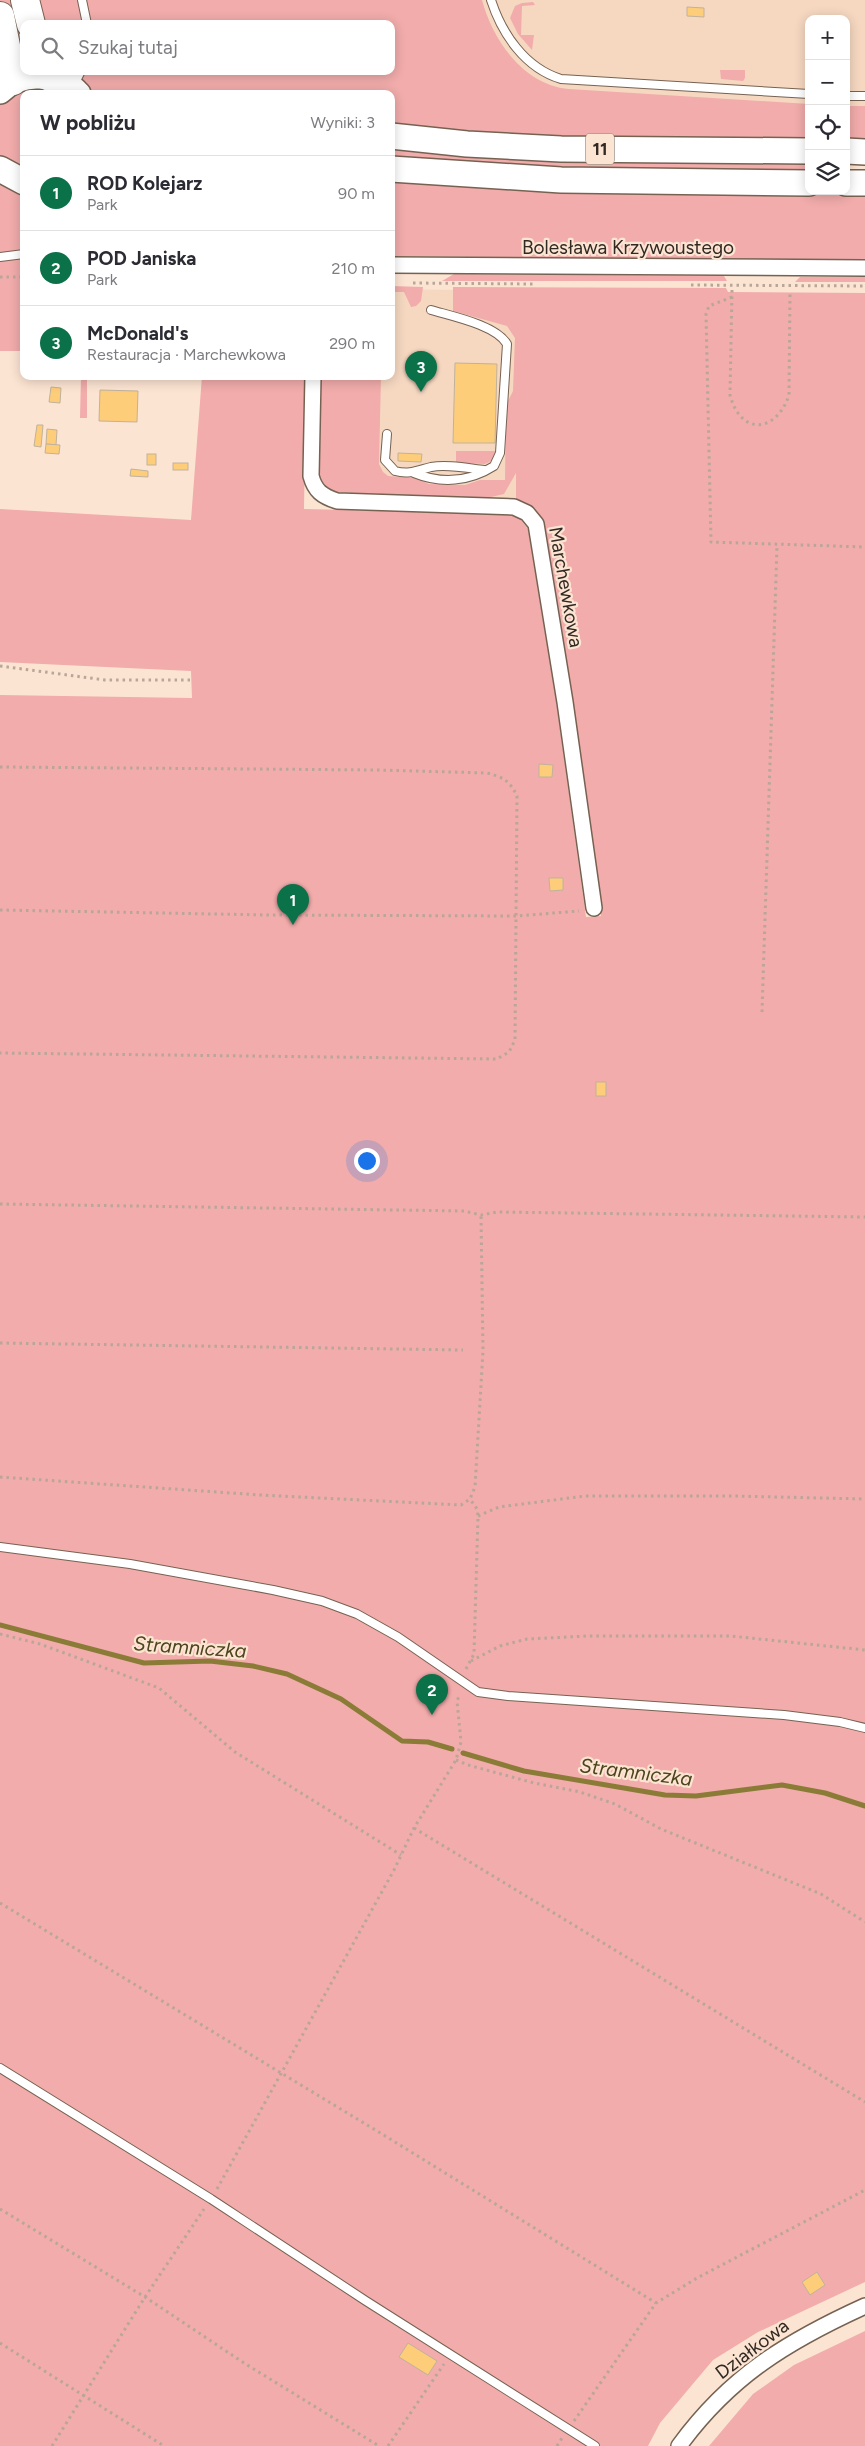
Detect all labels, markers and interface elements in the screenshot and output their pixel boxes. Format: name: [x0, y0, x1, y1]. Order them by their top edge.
map controls: [805, 15, 850, 195]
button: +: [805, 15, 850, 60]
search box: [20, 20, 395, 75]
icon: search: [38, 34, 66, 62]
text: Szukaj tutaj: [78, 36, 178, 59]
button: −: [805, 60, 850, 105]
button: locate: [805, 105, 850, 150]
text: W pobliżu: [40, 110, 136, 135]
text: Wyniki: 3: [310, 113, 375, 132]
road number: 11: [586, 134, 614, 164]
button: layers: [805, 150, 850, 195]
text: ROD Kolejarz: [87, 172, 202, 195]
text: 1: [53, 184, 59, 203]
text: 90 m: [338, 184, 375, 203]
text: Park: [87, 195, 117, 214]
street label: Bolesława Krzywoustego: [522, 236, 734, 259]
text: POD Janiska: [87, 247, 196, 270]
text: 2: [51, 259, 61, 278]
text: 210 m: [332, 259, 375, 278]
text: Park: [87, 270, 117, 289]
text: McDonald's: [87, 322, 188, 345]
text: 3: [52, 334, 60, 353]
text: 290 m: [329, 334, 375, 353]
text: Restauracja · Marchewkowa: [87, 345, 286, 364]
pin: 3: [405, 351, 437, 392]
street label: Marchewkowa: [544, 525, 588, 649]
pin: 1: [277, 884, 309, 925]
your location: [354, 1148, 380, 1174]
water label: Stramniczka: [133, 1631, 248, 1663]
pin: 2: [416, 1674, 448, 1715]
water label: Stramniczka: [578, 1753, 694, 1791]
street label: Działkowa: [711, 2314, 793, 2384]

